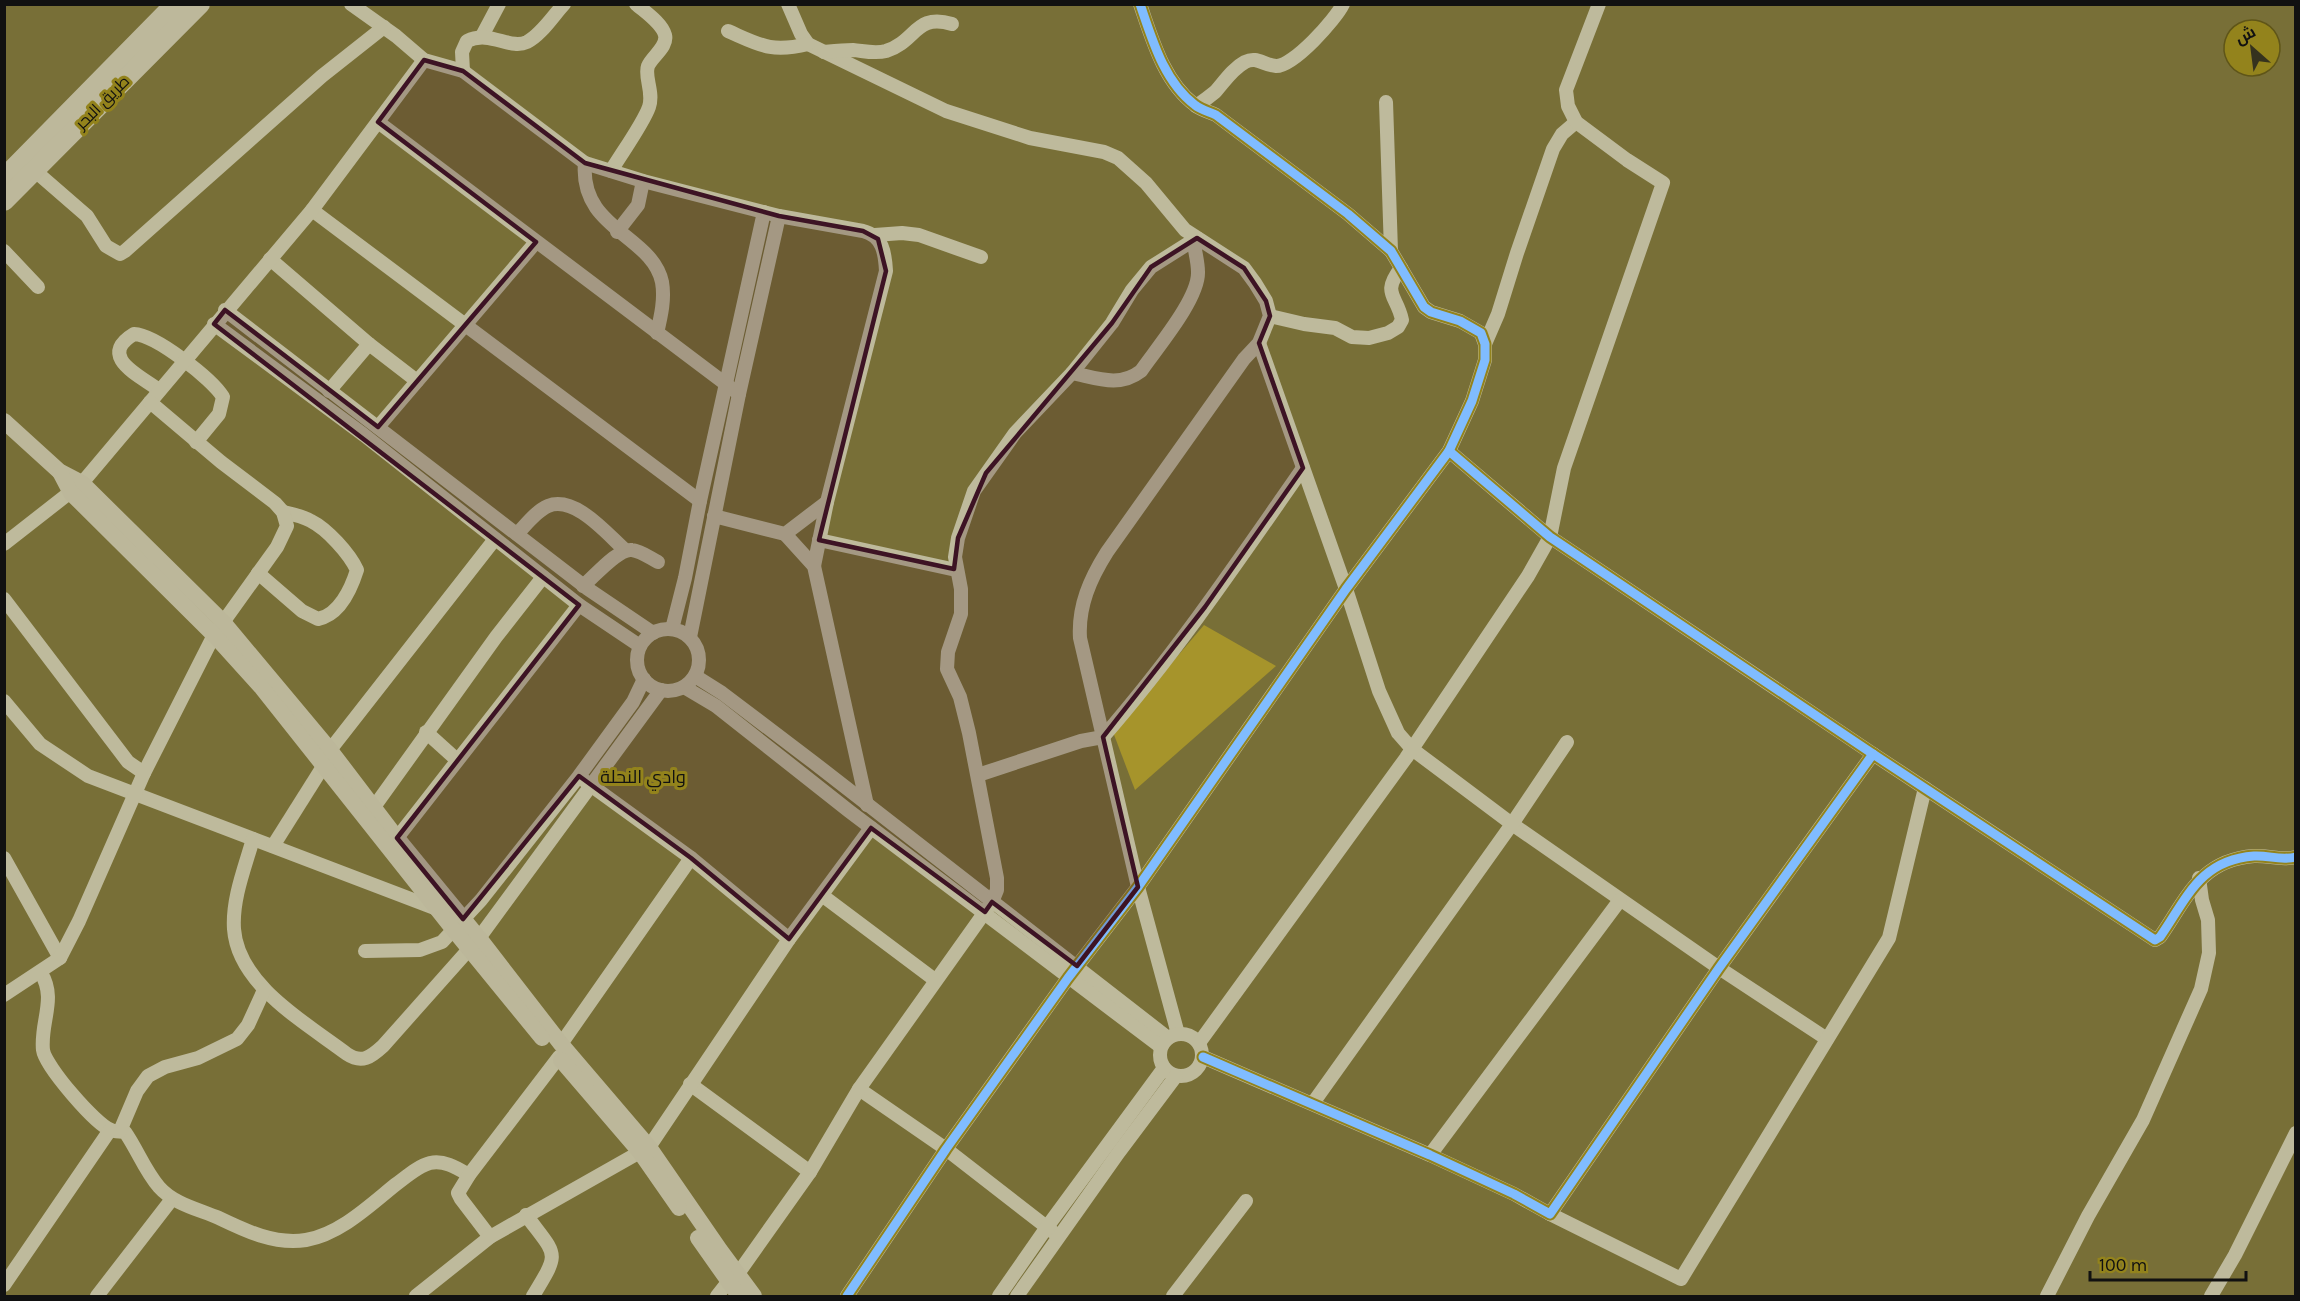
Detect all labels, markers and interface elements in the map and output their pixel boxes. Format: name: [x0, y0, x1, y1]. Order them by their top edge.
north arrow: [2222, 18, 2282, 78]
text: ش: [2232, 22, 2259, 48]
street label: طريق البحر: [71, 72, 134, 135]
district label: وادي النحلة: [600, 766, 686, 791]
scale bar: [2090, 1244, 2246, 1282]
text: 100 m: [2099, 1254, 2147, 1276]

